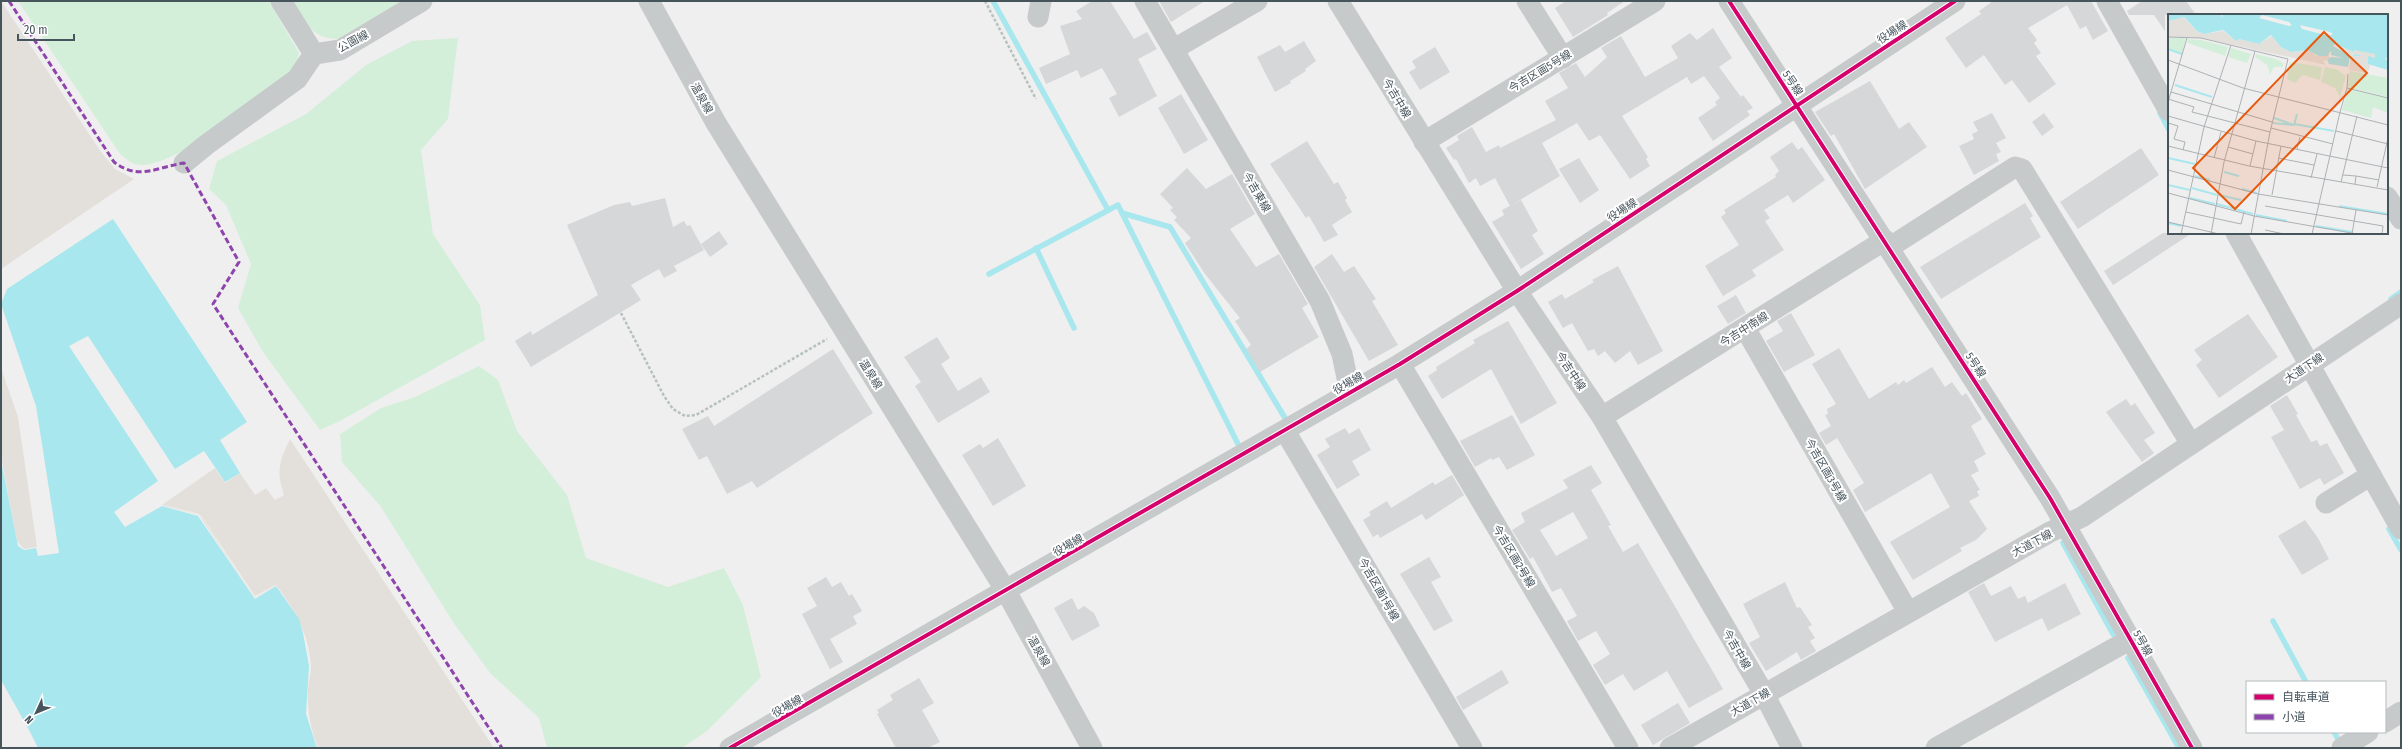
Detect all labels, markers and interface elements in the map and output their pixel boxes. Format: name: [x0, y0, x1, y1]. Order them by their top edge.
inset map: [2168, 14, 2388, 234]
scale bar: [18, 16, 74, 42]
street label: 役場線: [1875, 18, 1910, 47]
text: 20 m: [24, 23, 48, 37]
street label: 公園線: [336, 28, 371, 55]
street label: 今吉区画5号線: [1506, 48, 1574, 95]
street label: 5号線: [1780, 68, 1805, 98]
street label: 今吉中線: [1380, 76, 1413, 120]
street label: 温泉線: [688, 81, 715, 116]
street label: 今吉東線: [1240, 170, 1273, 215]
street label: 役場線: [1605, 196, 1640, 225]
street label: 今吉中南線: [1717, 309, 1771, 350]
street label: 今吉中線: [1553, 349, 1588, 393]
street label: 5号線: [1963, 350, 1988, 380]
street label: 大道下線: [2282, 351, 2326, 386]
street label: 温泉線: [856, 357, 885, 392]
street label: 役場線: [1331, 370, 1366, 397]
street label: 今吉区画3号線: [1802, 436, 1849, 504]
street label: 今吉区画2号線: [1490, 523, 1537, 590]
street label: 大道下線: [2010, 527, 2055, 560]
street label: 役場線: [1051, 532, 1086, 559]
street label: 今吉区画1号線: [1355, 556, 1402, 623]
street label: 今吉中線: [1720, 627, 1753, 672]
street label: 5号線: [2130, 628, 2155, 658]
street label: 温泉線: [1025, 634, 1052, 669]
legend: [2246, 681, 2386, 733]
street label: 大道下線: [1728, 686, 1773, 719]
text: 自転車道: [2282, 690, 2330, 704]
north arrow: [16, 693, 56, 733]
street label: 役場線: [770, 693, 805, 720]
text: 小道: [2282, 710, 2306, 724]
text: N: [22, 713, 36, 726]

